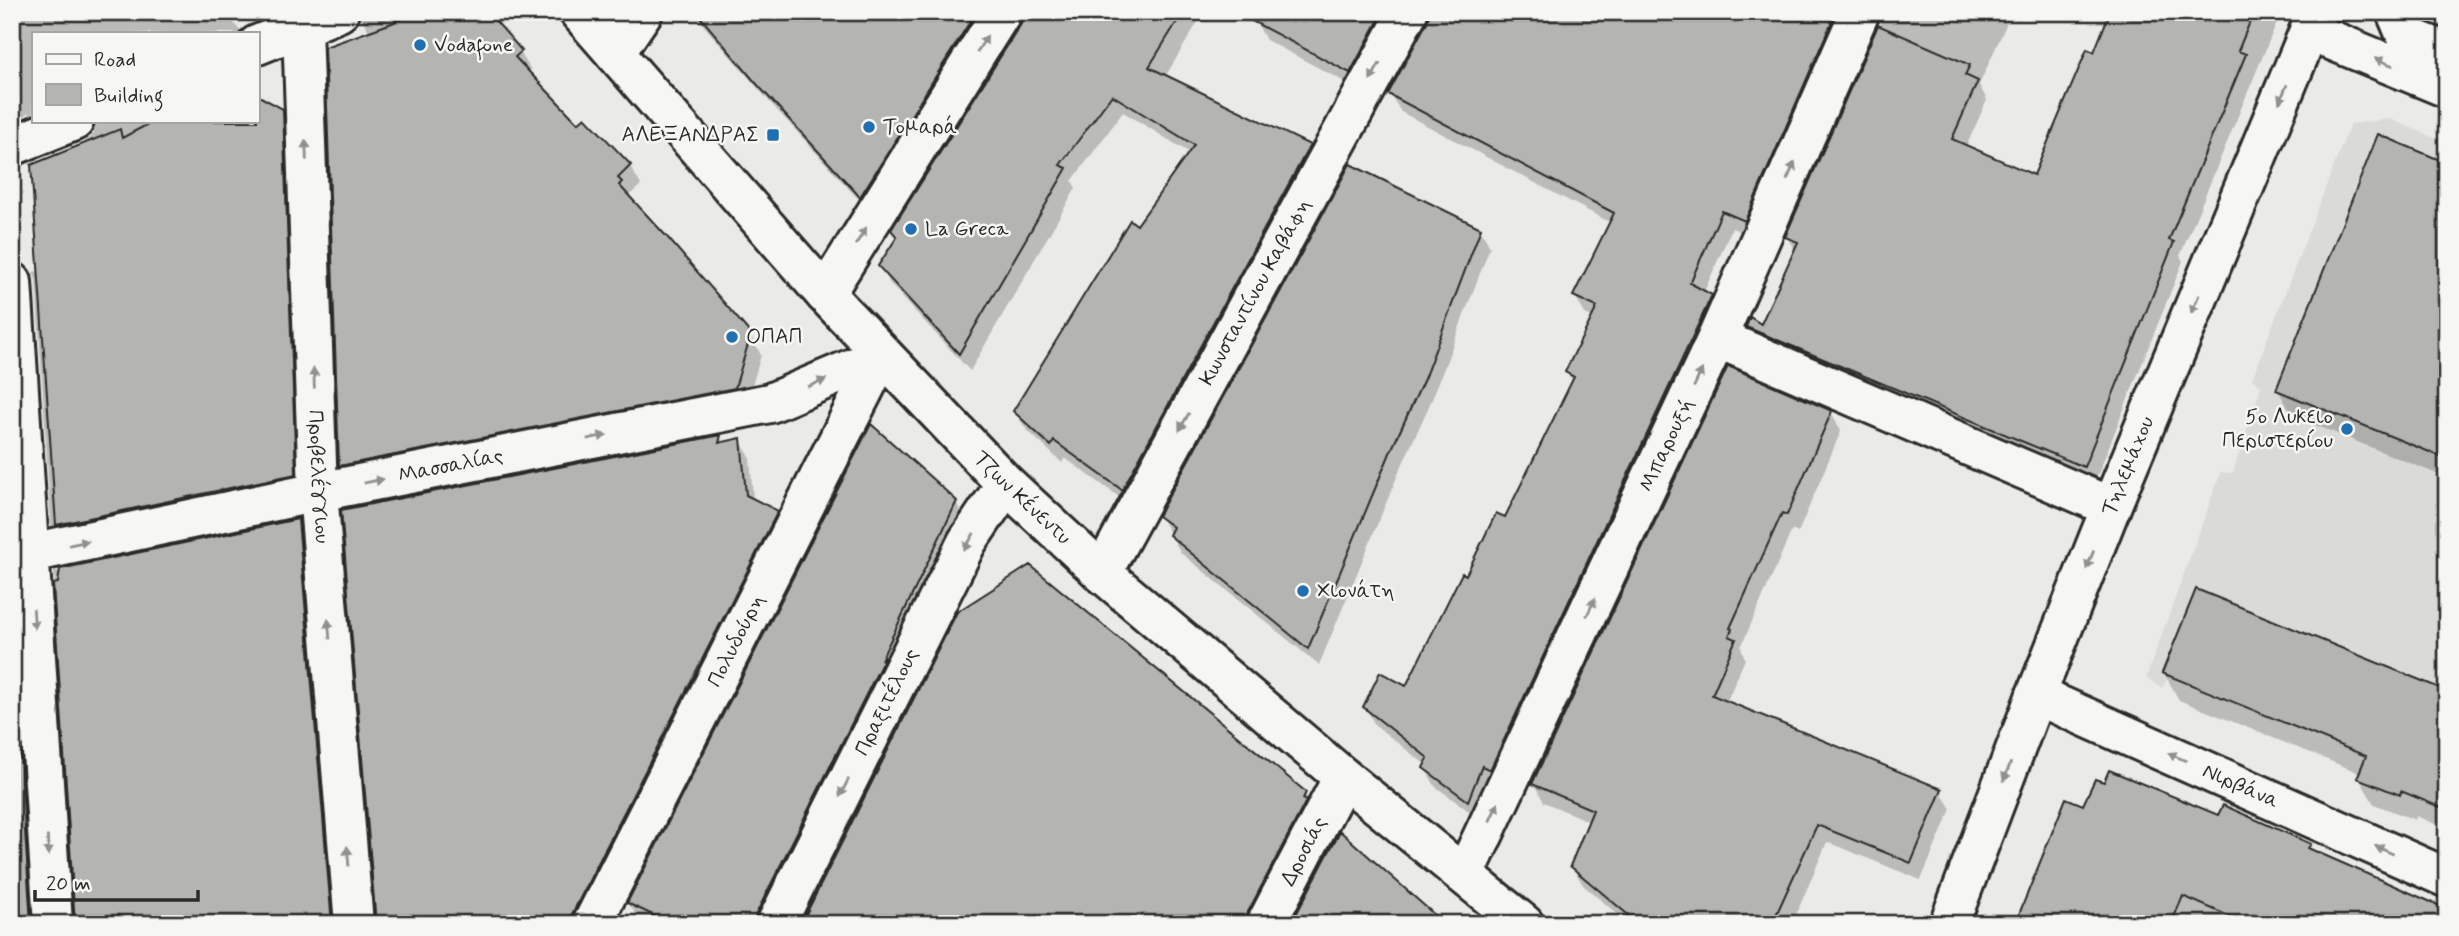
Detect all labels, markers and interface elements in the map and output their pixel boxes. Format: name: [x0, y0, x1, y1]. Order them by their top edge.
place label: Vodafone: [434, 31, 513, 61]
legend: [32, 32, 259, 122]
one-way arrow: [975, 34, 988, 53]
marker: Vodafone: [412, 37, 428, 53]
text: Road: [94, 46, 136, 74]
one-way arrow: [2373, 56, 2394, 67]
one-way arrow: [1369, 62, 1381, 82]
text: Building: [94, 82, 164, 112]
one-way arrow: [2277, 84, 2288, 105]
place label: Τομαρά: [883, 113, 957, 141]
marker: Τομαρά: [861, 119, 877, 135]
place label: ΑΛΕΞΑΝΔΡΑΣ: [622, 121, 759, 149]
marker: ΑΛΕΞΑΝΔΡΑΣ: [765, 127, 781, 143]
one-way arrow: [301, 139, 312, 161]
one-way arrow: [1786, 160, 1797, 181]
street label: Κωνσταντίνου Καβάφη: [1193, 194, 1318, 391]
place label: La Greca: [925, 215, 1009, 243]
marker: La Greca: [903, 221, 919, 237]
one-way arrow: [854, 227, 867, 246]
one-way arrow: [2190, 294, 2201, 315]
place label: ΟΠΑΠ: [746, 323, 802, 351]
marker: ΟΠΑΠ: [724, 329, 740, 345]
one-way arrow: [308, 366, 319, 388]
one-way arrow: [1693, 368, 1704, 389]
one-way arrow: [807, 377, 828, 388]
street label: Μπαρουξή: [1633, 394, 1701, 496]
place label: 5ο Λυκειο Περιστερίου: [2222, 403, 2333, 455]
street label: Προβελέγγιου: [301, 409, 336, 545]
street label: Τηλεμάχου: [2095, 412, 2161, 519]
one-way arrow: [1178, 413, 1190, 432]
marker: 5ο Λυκειο Περιστερίου: [2339, 421, 2355, 437]
one-way arrow: [586, 431, 608, 442]
street label: Μασσαλίας: [396, 442, 506, 490]
street label: Τζων Κένεντυ: [968, 445, 1077, 551]
one-way arrow: [363, 475, 385, 486]
one-way arrow: [962, 532, 975, 551]
one-way arrow: [68, 537, 90, 548]
one-way arrow: [2084, 549, 2095, 570]
place label: Χιονάτη: [1317, 577, 1394, 605]
marker: Χιονάτη: [1295, 583, 1311, 599]
street label: Πολυδούρη: [701, 589, 771, 692]
one-way arrow: [1586, 596, 1597, 617]
one-way arrow: [29, 608, 40, 630]
one-way arrow: [323, 618, 334, 640]
street label: Πραξιτέλους: [848, 644, 926, 761]
one-way arrow: [2167, 751, 2187, 763]
street label: Νιρβάνα: [2198, 757, 2283, 815]
one-way arrow: [2001, 761, 2012, 782]
one-way arrow: [838, 778, 849, 798]
one-way arrow: [1488, 802, 1500, 822]
street label: Δροσιάς: [1274, 812, 1334, 891]
one-way arrow: [43, 835, 54, 857]
one-way arrow: [2374, 844, 2395, 855]
one-way arrow: [342, 845, 353, 867]
scale bar: [35, 859, 198, 903]
text: 20 m: [46, 870, 91, 898]

